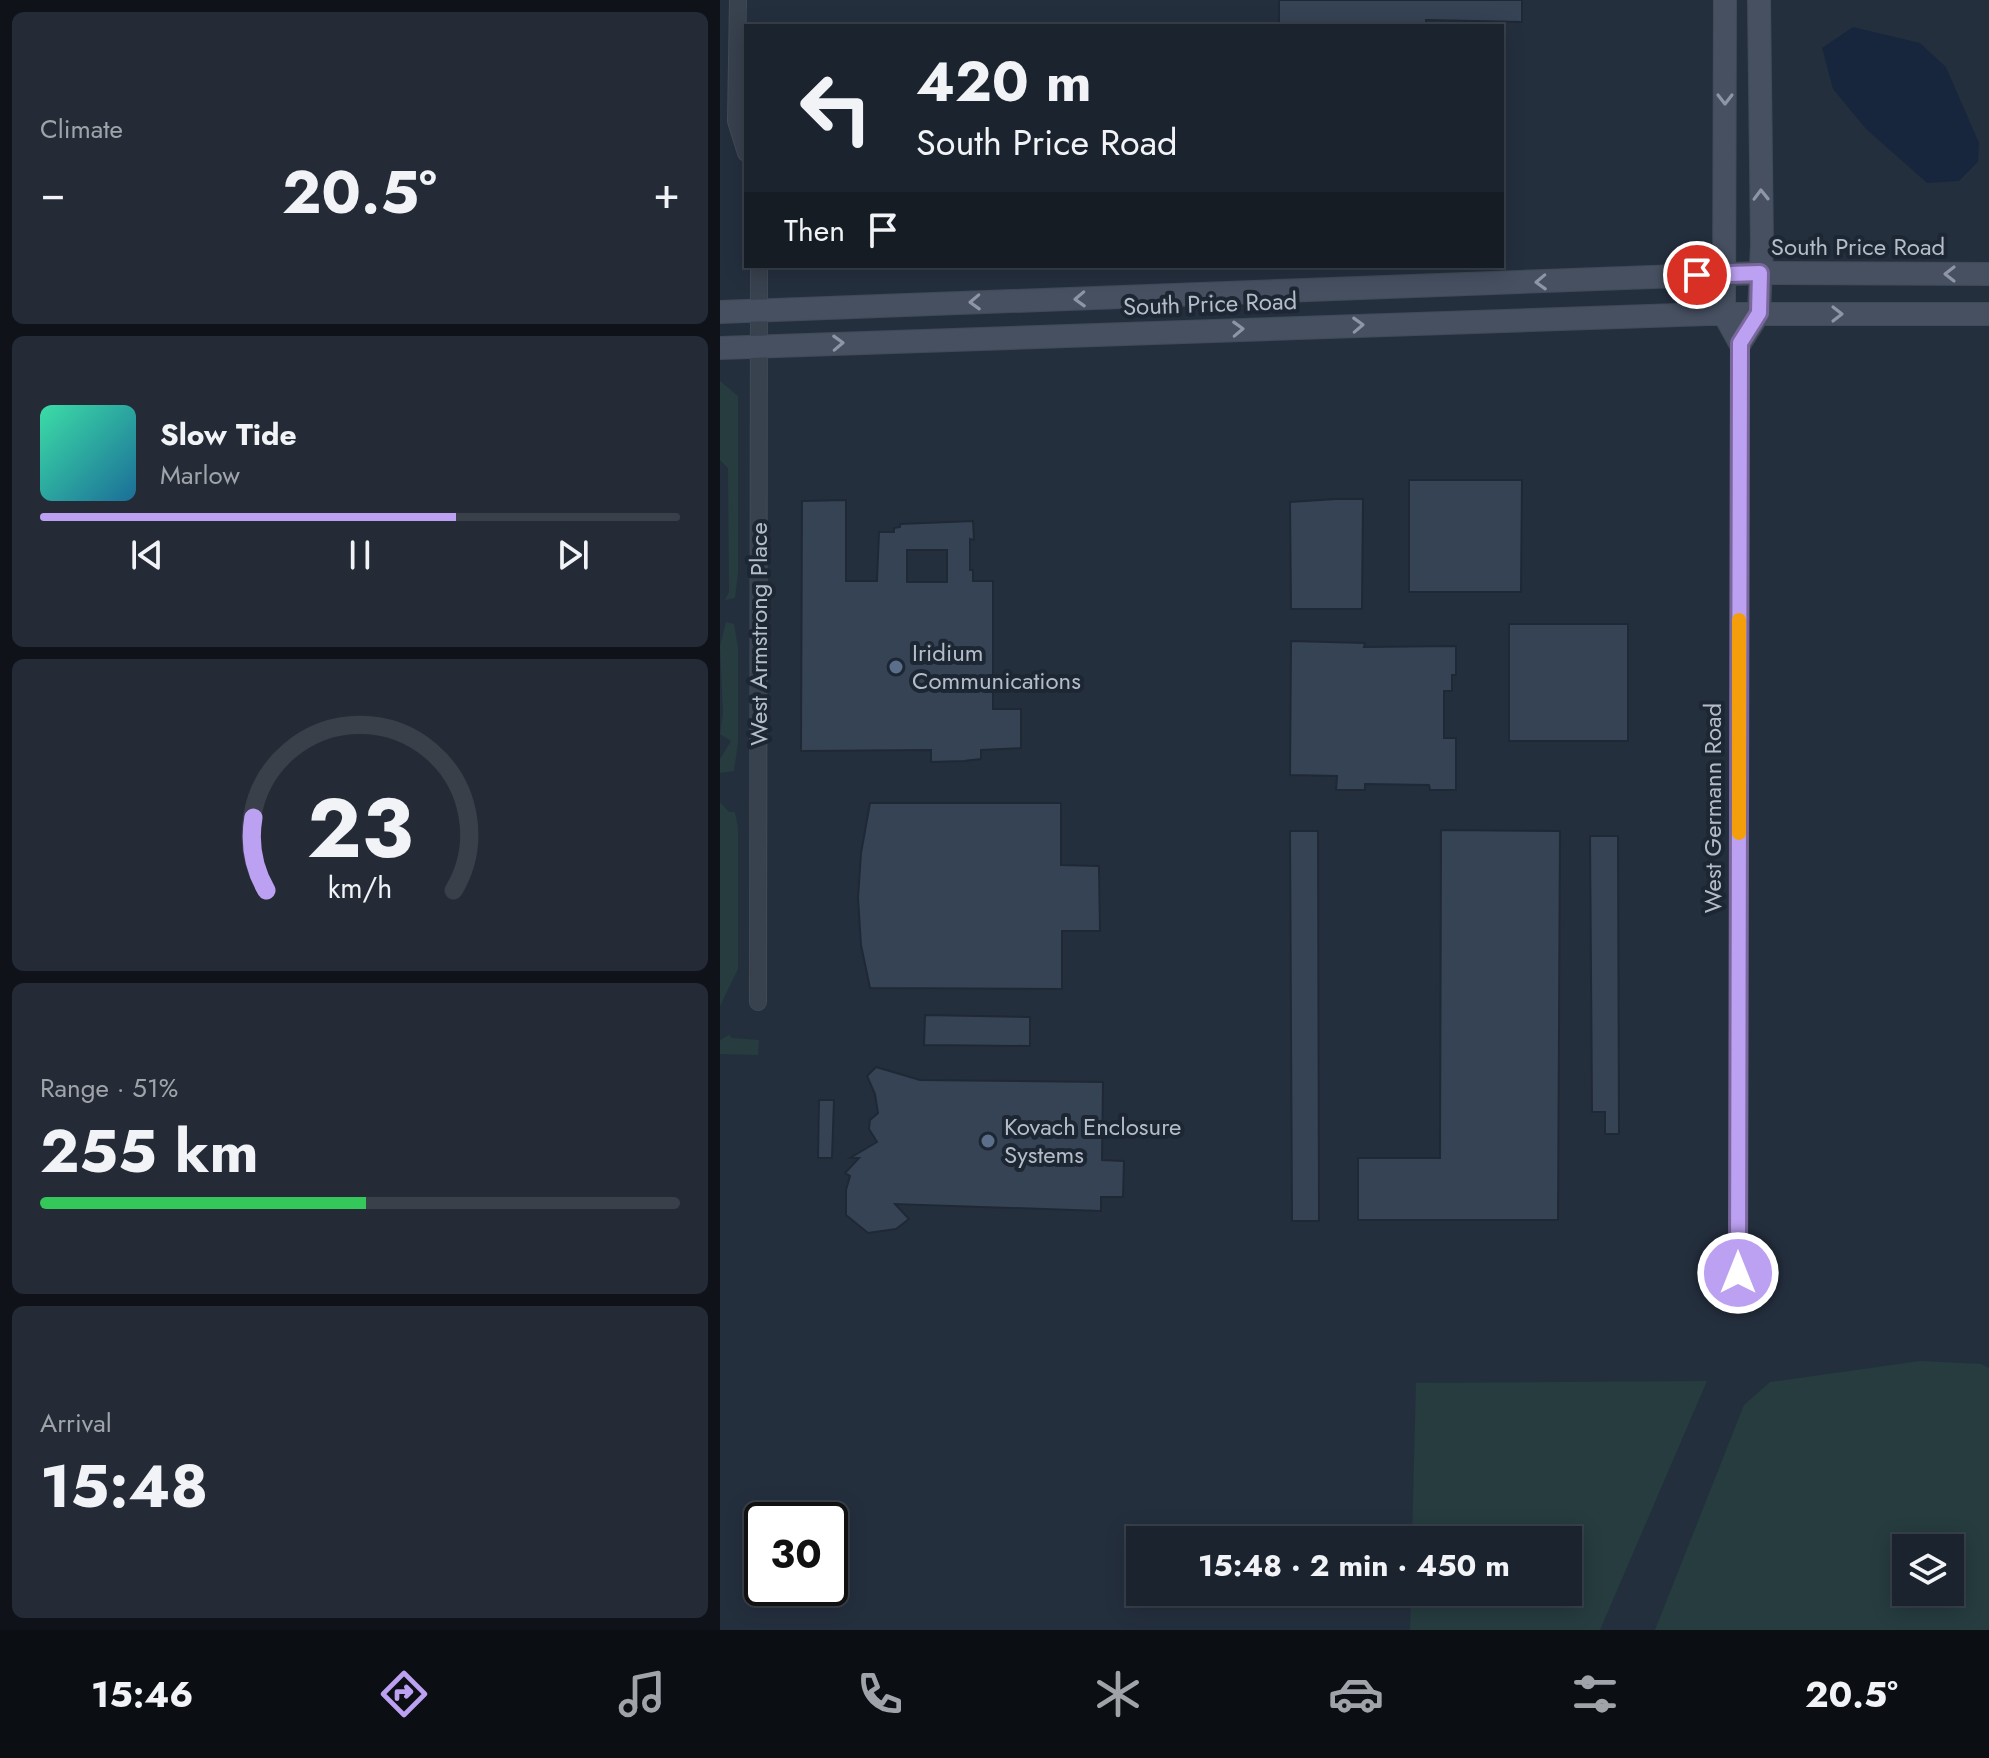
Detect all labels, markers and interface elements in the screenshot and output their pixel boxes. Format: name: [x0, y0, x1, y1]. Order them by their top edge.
text: 420 m: [916, 41, 1092, 122]
icon: left: [784, 56, 888, 160]
one-way arrow: [1716, 93, 1734, 106]
text: Climate: [40, 110, 123, 148]
text: South Price Road: [916, 116, 1178, 168]
text: 20.5°: [282, 149, 437, 236]
text: −: [40, 161, 66, 225]
text: +: [653, 161, 680, 225]
one-way arrow: [1752, 188, 1770, 201]
icon: arrive: [861, 208, 905, 252]
text: Then: [784, 209, 845, 252]
street label: South Price Road: [1771, 229, 1945, 264]
pin: [1663, 241, 1731, 309]
icon: arrive: [1675, 253, 1719, 297]
one-way arrow: [1943, 265, 1956, 283]
one-way arrow: [1534, 273, 1547, 290]
street label: South Price Road: [1122, 283, 1298, 324]
one-way arrow: [1073, 290, 1086, 307]
one-way arrow: [968, 294, 981, 311]
one-way arrow: [1831, 305, 1844, 323]
one-way arrow: [1352, 316, 1365, 333]
one-way arrow: [1232, 320, 1245, 338]
one-way arrow: [832, 334, 845, 351]
text: Slow Tide: [160, 413, 297, 456]
text: Marlow: [160, 456, 240, 494]
street label: West Armstrong Place: [741, 522, 776, 746]
icon: previous: [125, 533, 169, 577]
icon: pause: [338, 533, 382, 577]
icon: next: [551, 533, 595, 577]
place label: Iridium Communications: [912, 635, 1081, 698]
marker: Iridium Communications: [887, 658, 905, 676]
street label: West Germann Road: [1695, 703, 1730, 913]
text: 23: [307, 768, 413, 888]
text: km/h: [328, 867, 392, 909]
text: Range · 51%: [40, 1069, 178, 1107]
text: 255 km: [40, 1108, 259, 1195]
place label: Kovach Enclosure Systems: [1004, 1109, 1181, 1172]
marker: Kovach Enclosure Systems: [979, 1132, 997, 1150]
position arrow: [1696, 1231, 1780, 1315]
text: Arrival: [40, 1404, 112, 1442]
text: 15:48: [40, 1443, 208, 1530]
speed limit sign: 30: [744, 1502, 848, 1606]
map controls: [1892, 1534, 1964, 1606]
button: layers: [1892, 1534, 1964, 1606]
text: 15:48 · 2 min · 450 m: [1198, 1544, 1510, 1587]
icon: directions: [376, 1666, 432, 1722]
icon: music: [614, 1666, 670, 1722]
icon: phone: [852, 1666, 908, 1722]
icon: climate: [1090, 1666, 1146, 1722]
icon: car: [1328, 1666, 1384, 1722]
icon: filters: [1567, 1666, 1623, 1722]
text: 15:46: [91, 1668, 193, 1720]
text: 20.5°: [1805, 1668, 1898, 1720]

